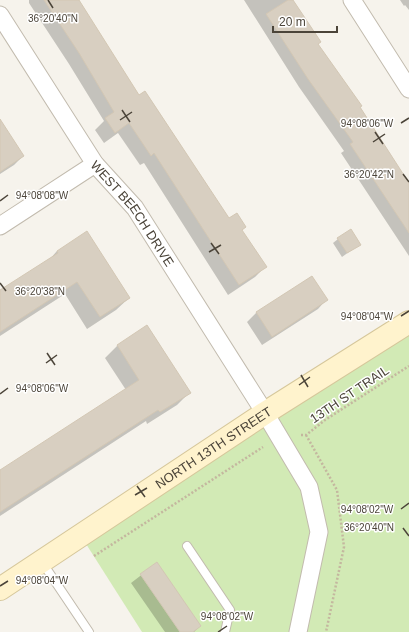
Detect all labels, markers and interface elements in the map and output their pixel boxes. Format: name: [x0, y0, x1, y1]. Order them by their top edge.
scale bar: [273, 8, 337, 34]
text: 36°20'40"N: [28, 13, 78, 24]
text: 20 m: [279, 15, 306, 29]
text: 94°08'06"W: [341, 118, 394, 129]
street label: WEST BEECH DRIVE: [88, 158, 177, 269]
text: 36°20'42"N: [344, 169, 394, 180]
text: 94°08'08"W: [16, 190, 69, 201]
text: 36°20'38"N: [15, 286, 65, 297]
text: 94°08'04"W: [341, 311, 394, 322]
street label: 13TH ST TRAIL: [307, 362, 392, 426]
text: 94°08'06"W: [16, 383, 69, 394]
street label: NORTH 13TH STREET: [153, 404, 274, 492]
text: 94°08'02"W: [341, 504, 394, 515]
text: 36°20'40"N: [344, 522, 394, 533]
text: 94°08'04"W: [16, 575, 69, 586]
text: 94°08'02"W: [201, 611, 254, 622]

